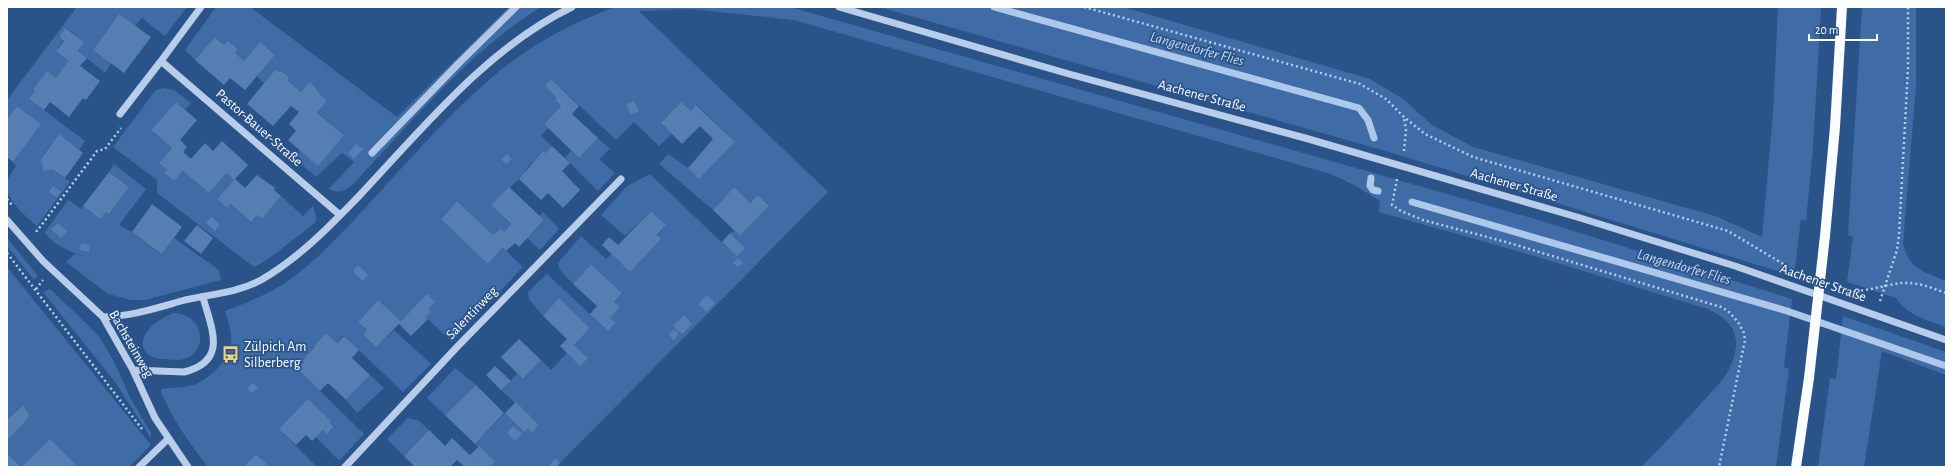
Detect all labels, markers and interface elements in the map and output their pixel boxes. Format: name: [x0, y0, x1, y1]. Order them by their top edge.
scale bar: [1809, 16, 1877, 42]
text: 20 m: [1815, 24, 1838, 36]
water label: Langendorfer Flies: [1148, 29, 1246, 69]
street label: Aachener Straße: [1157, 78, 1247, 114]
street label: Pastor-Bauer-Straße: [213, 87, 305, 169]
street label: Aachener Straße: [1469, 166, 1559, 204]
water label: Langendorfer Flies: [1635, 246, 1733, 288]
street label: Aachener Straße: [1778, 262, 1868, 304]
street label: Salentinweg: [444, 284, 500, 342]
street label: Bachsteinweg: [106, 308, 156, 380]
place label: Zülpich Am Silberberg: [244, 340, 306, 370]
bus stop icon: Zülpich Am Silberberg: [221, 345, 241, 365]

